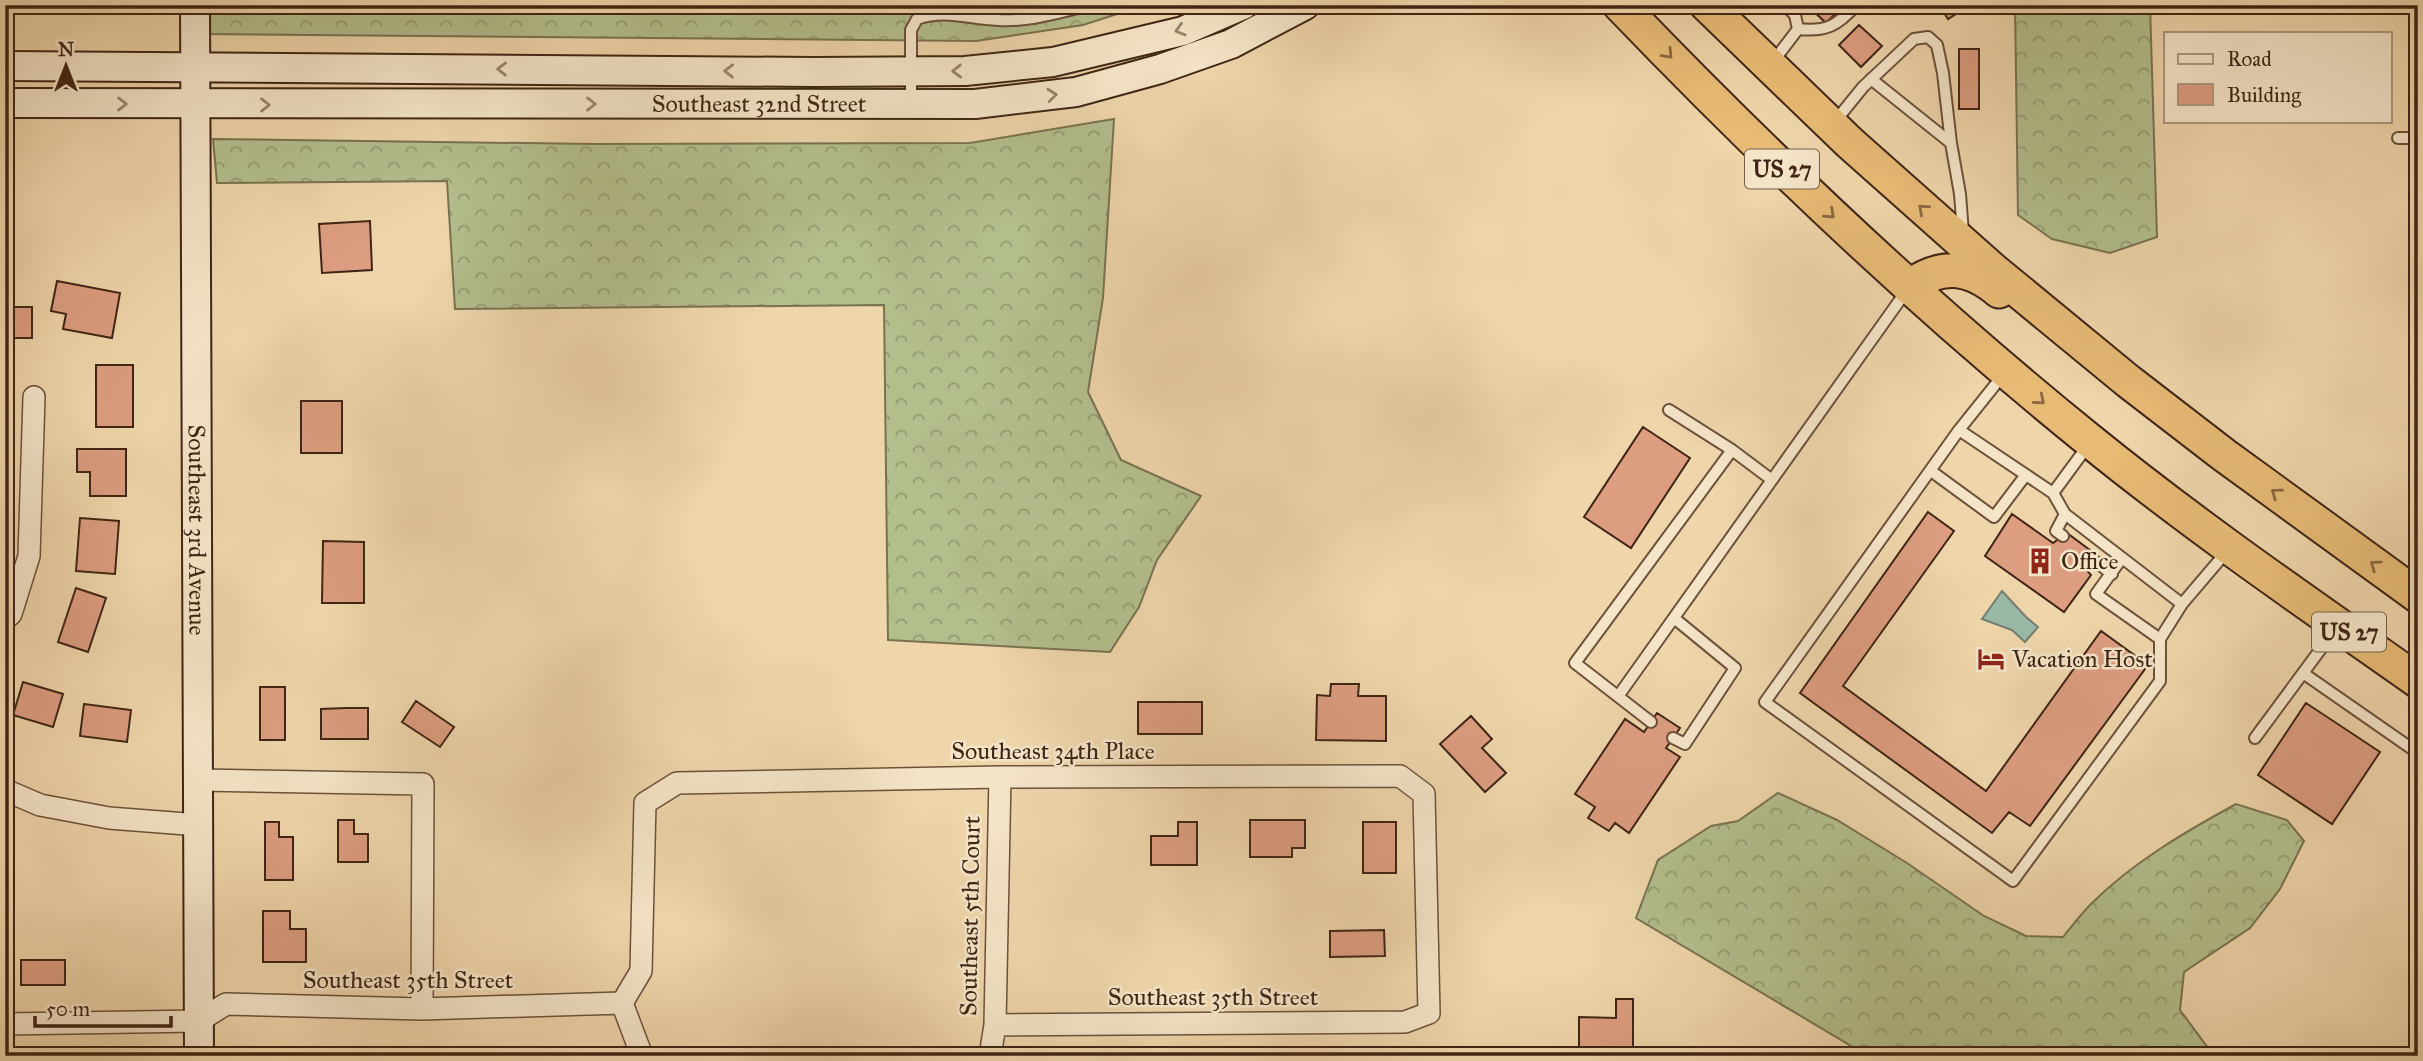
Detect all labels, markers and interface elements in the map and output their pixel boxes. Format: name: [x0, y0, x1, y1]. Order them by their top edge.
one-way arrow: [1174, 22, 1186, 37]
north arrow: [32, 32, 102, 102]
legend: [2164, 32, 2392, 122]
text: N: [58, 38, 74, 61]
one-way arrow: [1659, 46, 1672, 59]
text: Road: [2227, 46, 2272, 72]
one-way arrow: [496, 61, 507, 77]
one-way arrow: [724, 63, 734, 79]
one-way arrow: [951, 63, 962, 79]
text: Building: [2227, 82, 2301, 108]
one-way arrow: [1046, 88, 1058, 103]
street label: Southeast 32nd Street: [652, 89, 867, 119]
one-way arrow: [118, 96, 128, 112]
one-way arrow: [586, 96, 596, 112]
one-way arrow: [260, 97, 271, 113]
road number: US 27: [1745, 150, 1819, 188]
one-way arrow: [1918, 204, 1931, 217]
one-way arrow: [1822, 206, 1835, 218]
one-way arrow: [2032, 392, 2045, 404]
street label: Southeast 3rd Avenue: [182, 424, 212, 636]
one-way arrow: [2271, 489, 2284, 502]
building icon: Office: [2025, 546, 2055, 576]
place label: Office: [2061, 546, 2118, 576]
one-way arrow: [2370, 561, 2383, 573]
road number: US 27: [2312, 612, 2386, 652]
hotel icon: Vacation Host: [1976, 644, 2006, 674]
place label: Vacation Host: [2011, 644, 2153, 674]
street label: Southeast 34th Place: [951, 736, 1155, 766]
street label: Southeast 5th Court: [953, 815, 987, 1016]
street label: Southeast 35th Street: [303, 965, 514, 995]
street label: Southeast 35th Street: [1108, 982, 1319, 1012]
scale bar: [35, 984, 172, 1028]
text: 50 m: [46, 996, 91, 1022]

